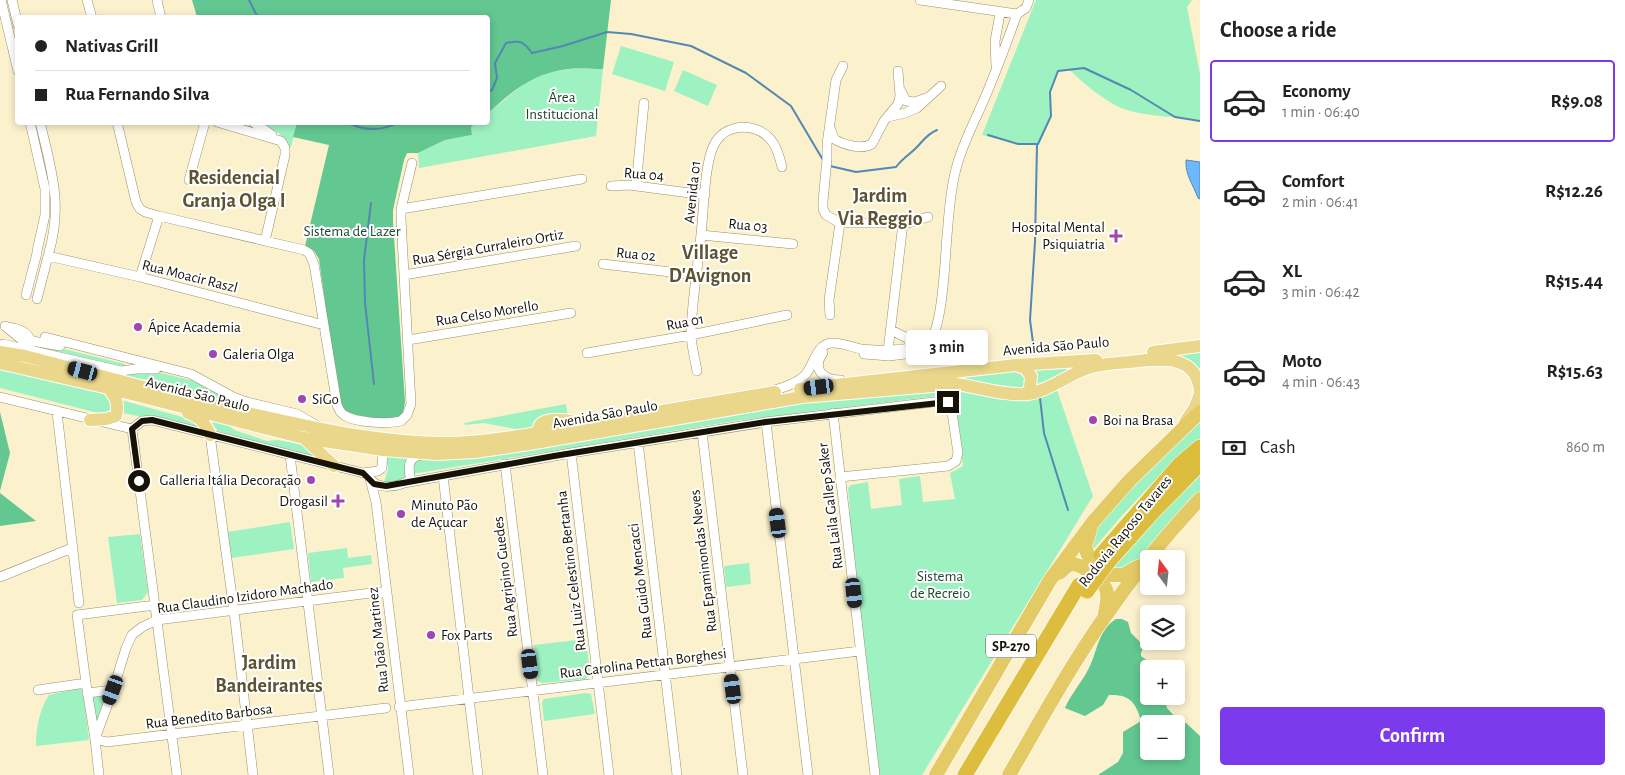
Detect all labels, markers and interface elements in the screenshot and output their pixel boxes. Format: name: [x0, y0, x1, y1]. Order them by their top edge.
text: Choose a ride: [1220, 19, 1336, 41]
text: Nativas Grill: [65, 37, 158, 56]
icon: car: [1222, 79, 1267, 124]
text: Economy: [1282, 82, 1351, 101]
text: Rua Fernando Silva: [65, 85, 210, 104]
park label: Área Institucional: [526, 88, 599, 122]
text: R$9.08: [1550, 92, 1603, 111]
text: 1 min · 06:40: [1282, 104, 1360, 120]
street label: Avenida 01: [682, 160, 703, 224]
street label: Rua 04: [623, 165, 665, 184]
district label: Residencial Granja Olga I: [182, 168, 286, 211]
icon: car: [1222, 169, 1267, 214]
text: Comfort: [1282, 172, 1344, 191]
text: R$12.26: [1545, 182, 1603, 201]
district label: Jardim Via Reggio: [837, 186, 923, 229]
text: 2 min · 06:41: [1282, 194, 1359, 210]
street label: Rua 03: [728, 216, 768, 235]
place label: Hospital Mental Psiquiatria: [1011, 220, 1105, 252]
park label: Sistema de Lazer: [303, 224, 401, 239]
street label: Rua Sérgia Curraleiro Ortiz: [411, 227, 565, 268]
marker: Hospital Mental Psiquiatria: [1109, 229, 1123, 243]
district label: Village D'Avignon: [669, 243, 751, 286]
street label: Rua 02: [615, 245, 657, 264]
street label: Rua Moacir Raszl: [141, 257, 239, 296]
icon: car: [1222, 259, 1267, 304]
text: XL: [1282, 262, 1302, 281]
text: R$15.44: [1545, 272, 1603, 291]
text: 3 min · 06:42: [1282, 284, 1360, 300]
street label: Rua Celso Morello: [435, 298, 540, 329]
street label: Rua 01: [665, 311, 705, 333]
place label: Ápice Academia: [148, 318, 241, 335]
marker: Ápice Academia: [132, 321, 144, 333]
callout: 3 min: [907, 330, 989, 364]
street label: Avenida São Paulo: [1002, 334, 1110, 359]
text: 3 min: [930, 339, 964, 355]
place label: Galeria Olga: [223, 347, 295, 362]
marker: Galeria Olga: [207, 348, 219, 360]
icon: car: [1222, 349, 1267, 394]
text: Moto: [1282, 352, 1322, 371]
car: [66, 360, 99, 382]
text: R$15.63: [1546, 362, 1603, 381]
street label: Avenida São Paulo: [144, 374, 251, 415]
text: 4 min · 06:43: [1282, 374, 1360, 390]
car: [803, 378, 834, 396]
route end: [937, 391, 959, 413]
place label: SiGo: [312, 392, 339, 407]
marker: SiGo: [296, 393, 308, 405]
street label: Avenida São Paulo: [551, 398, 659, 431]
place label: Boi na Brasa: [1103, 413, 1174, 428]
marker: Boi na Brasa: [1087, 414, 1099, 426]
icon: cash: [1220, 434, 1248, 462]
text: Cash: [1260, 438, 1296, 457]
text: 860 m: [1566, 439, 1605, 455]
street label: Rua Laila Gallep Saker: [815, 442, 846, 570]
route start: [128, 470, 150, 492]
place label: Galleria Itália Decoração: [160, 473, 301, 488]
street label: Rodovia Raposo Tavares: [1076, 473, 1175, 590]
marker: Galleria Itália Decoração: [305, 474, 317, 486]
street label: Rua Epaminondas Neves: [687, 489, 720, 633]
street label: Rua Luiz Celestino Bertanha: [554, 490, 589, 652]
place label: Drogasil: [279, 494, 328, 509]
marker: Drogasil: [332, 495, 344, 507]
place label: Minuto Pão de Açucar: [411, 498, 478, 530]
car: [768, 507, 787, 539]
marker: Minuto Pão de Açucar: [395, 508, 407, 520]
street label: Rua Agripino Guedes: [491, 516, 520, 638]
street label: Rua Guido Mencacci: [626, 522, 655, 640]
north arrow: [1140, 550, 1185, 595]
map controls: [1140, 550, 1185, 760]
park label: Sistema de Recreio: [910, 569, 970, 601]
street label: Rua Claudino Izidoro Machado: [156, 577, 334, 616]
car: [844, 577, 863, 609]
street label: Rua João Martinez: [365, 586, 392, 694]
button: layers: [1140, 605, 1185, 650]
place label: Fox Parts: [441, 628, 492, 643]
marker: Fox Parts: [425, 629, 437, 641]
road number: SP-270: [986, 634, 1036, 658]
street label: Rua Carolina Pettan Borghesi: [559, 646, 727, 681]
car: [520, 648, 539, 680]
district label: Jardim Bandeirantes: [215, 653, 323, 696]
button: +: [1140, 660, 1185, 705]
car: [100, 673, 125, 707]
car: [723, 673, 742, 705]
street label: Rua Benedito Barbosa: [145, 701, 273, 732]
button: Confirm: [1220, 707, 1605, 765]
button: −: [1140, 715, 1185, 760]

